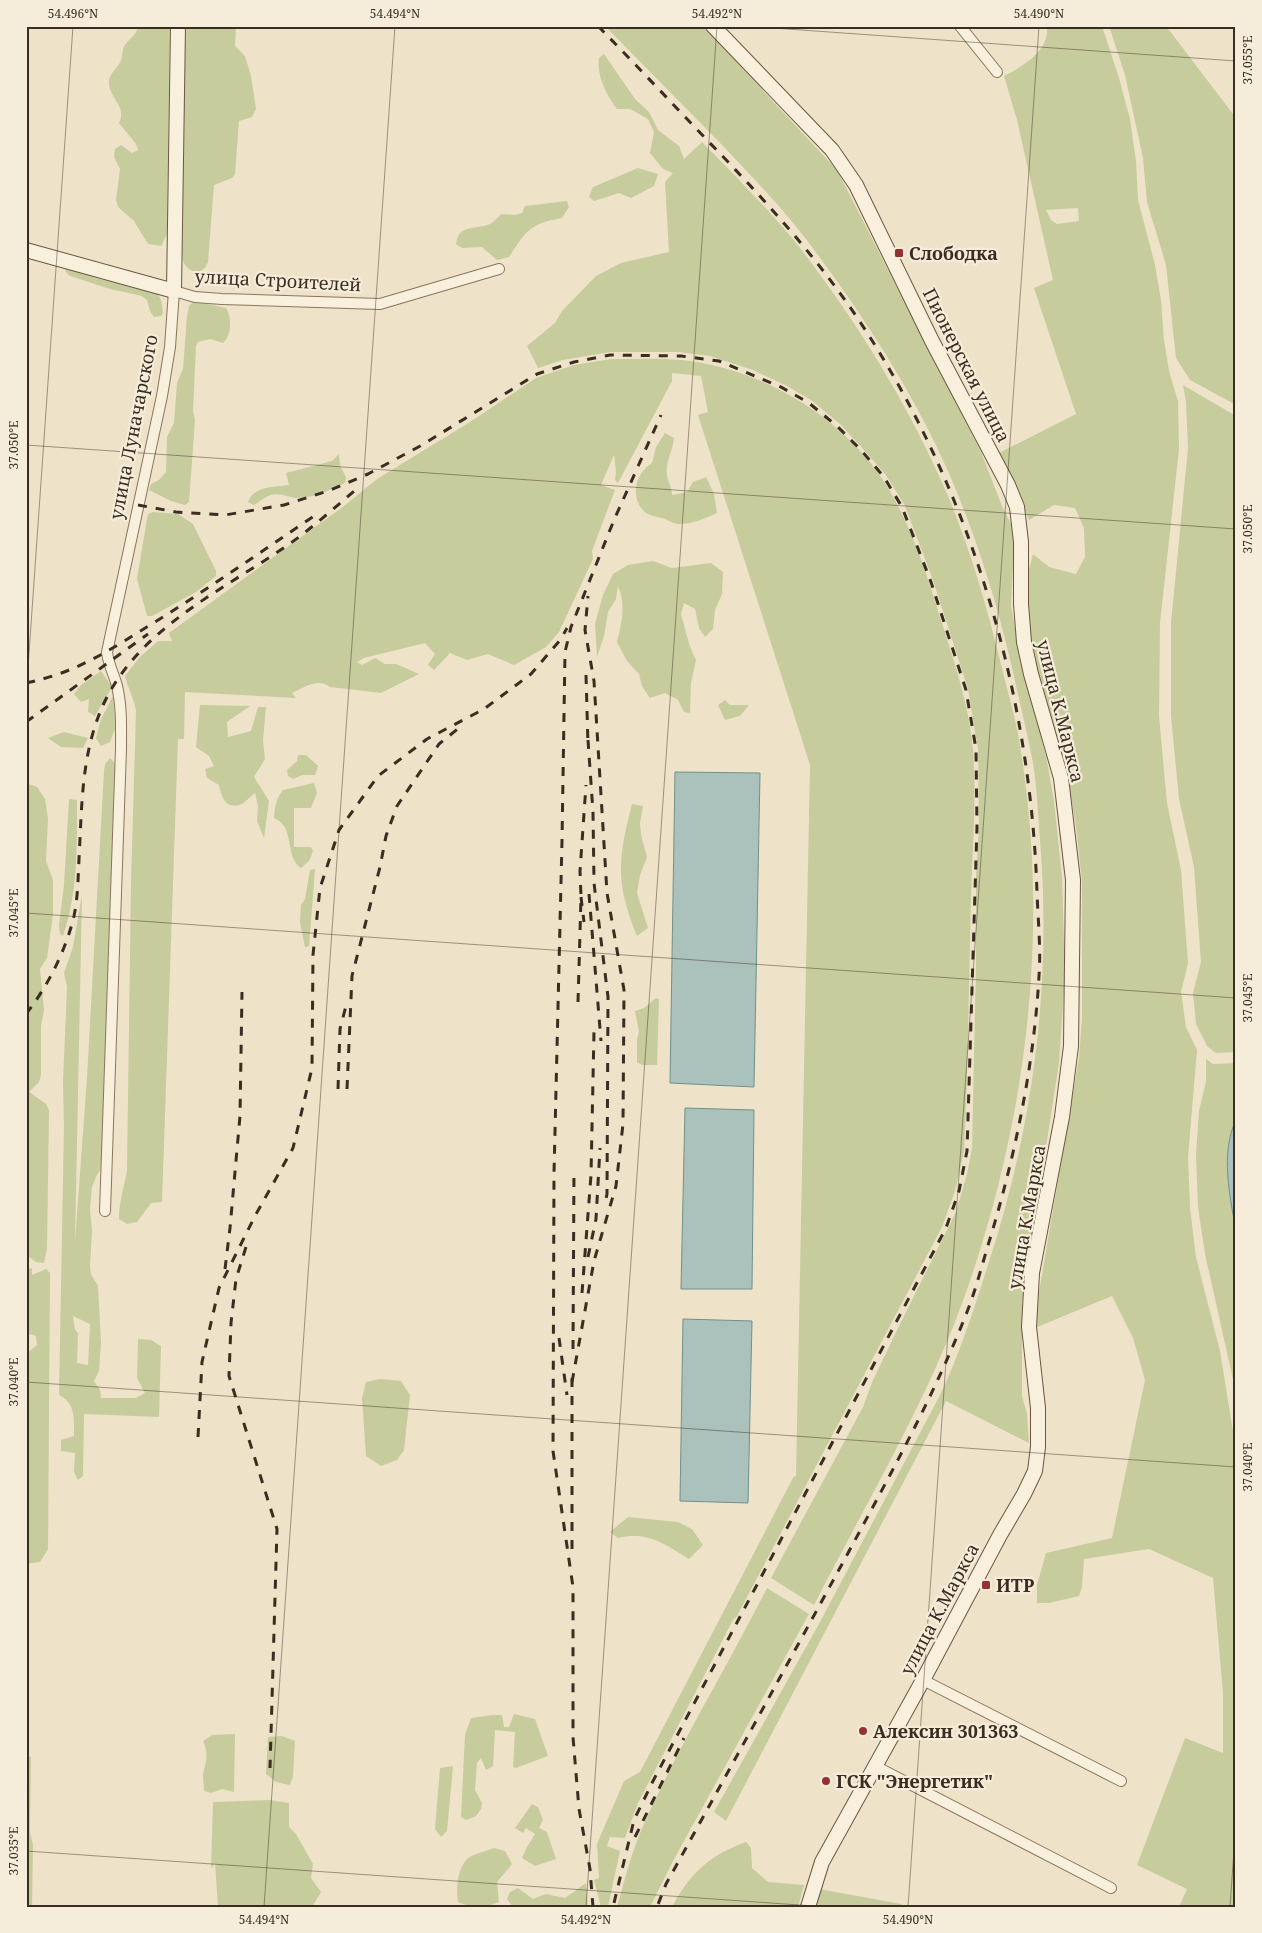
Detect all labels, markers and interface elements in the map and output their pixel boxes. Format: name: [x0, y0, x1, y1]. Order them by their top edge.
text: 54.496°N: [48, 5, 98, 22]
text: 54.494°N: [370, 5, 420, 22]
text: 54.492°N: [692, 5, 742, 22]
text: 54.490°N: [1014, 5, 1064, 22]
text: 37.055°E: [1239, 36, 1256, 84]
place label: Слободка: [909, 241, 998, 265]
marker: Слободка: [893, 247, 905, 259]
street label: улица Строителей: [194, 264, 362, 296]
street label: Пионерская улица: [918, 284, 1016, 446]
street label: улица Луначарского: [103, 332, 163, 522]
text: 37.050°E: [5, 421, 22, 469]
text: 37.050°E: [1239, 505, 1256, 553]
street label: улица К.Маркса: [1032, 637, 1090, 785]
text: 37.045°E: [5, 889, 22, 937]
text: 37.045°E: [1239, 974, 1256, 1022]
street label: улица К.Маркса: [1001, 1143, 1051, 1291]
text: 37.040°E: [5, 1358, 22, 1406]
text: 37.040°E: [1239, 1443, 1256, 1491]
street label: улица К.Маркса: [894, 1539, 984, 1679]
place label: ИТР: [996, 1573, 1034, 1597]
marker: ИТР: [980, 1579, 992, 1591]
place label: Алексин 301363: [873, 1719, 1019, 1743]
marker: Алексин 301363: [857, 1725, 869, 1737]
place label: ГСК "Энергетик": [836, 1769, 993, 1793]
marker: ГСК "Энергетик": [820, 1775, 832, 1787]
text: 37.035°E: [5, 1827, 22, 1875]
text: 54.494°N: [239, 1911, 289, 1928]
text: 54.492°N: [561, 1911, 611, 1928]
text: 54.490°N: [883, 1911, 933, 1928]

